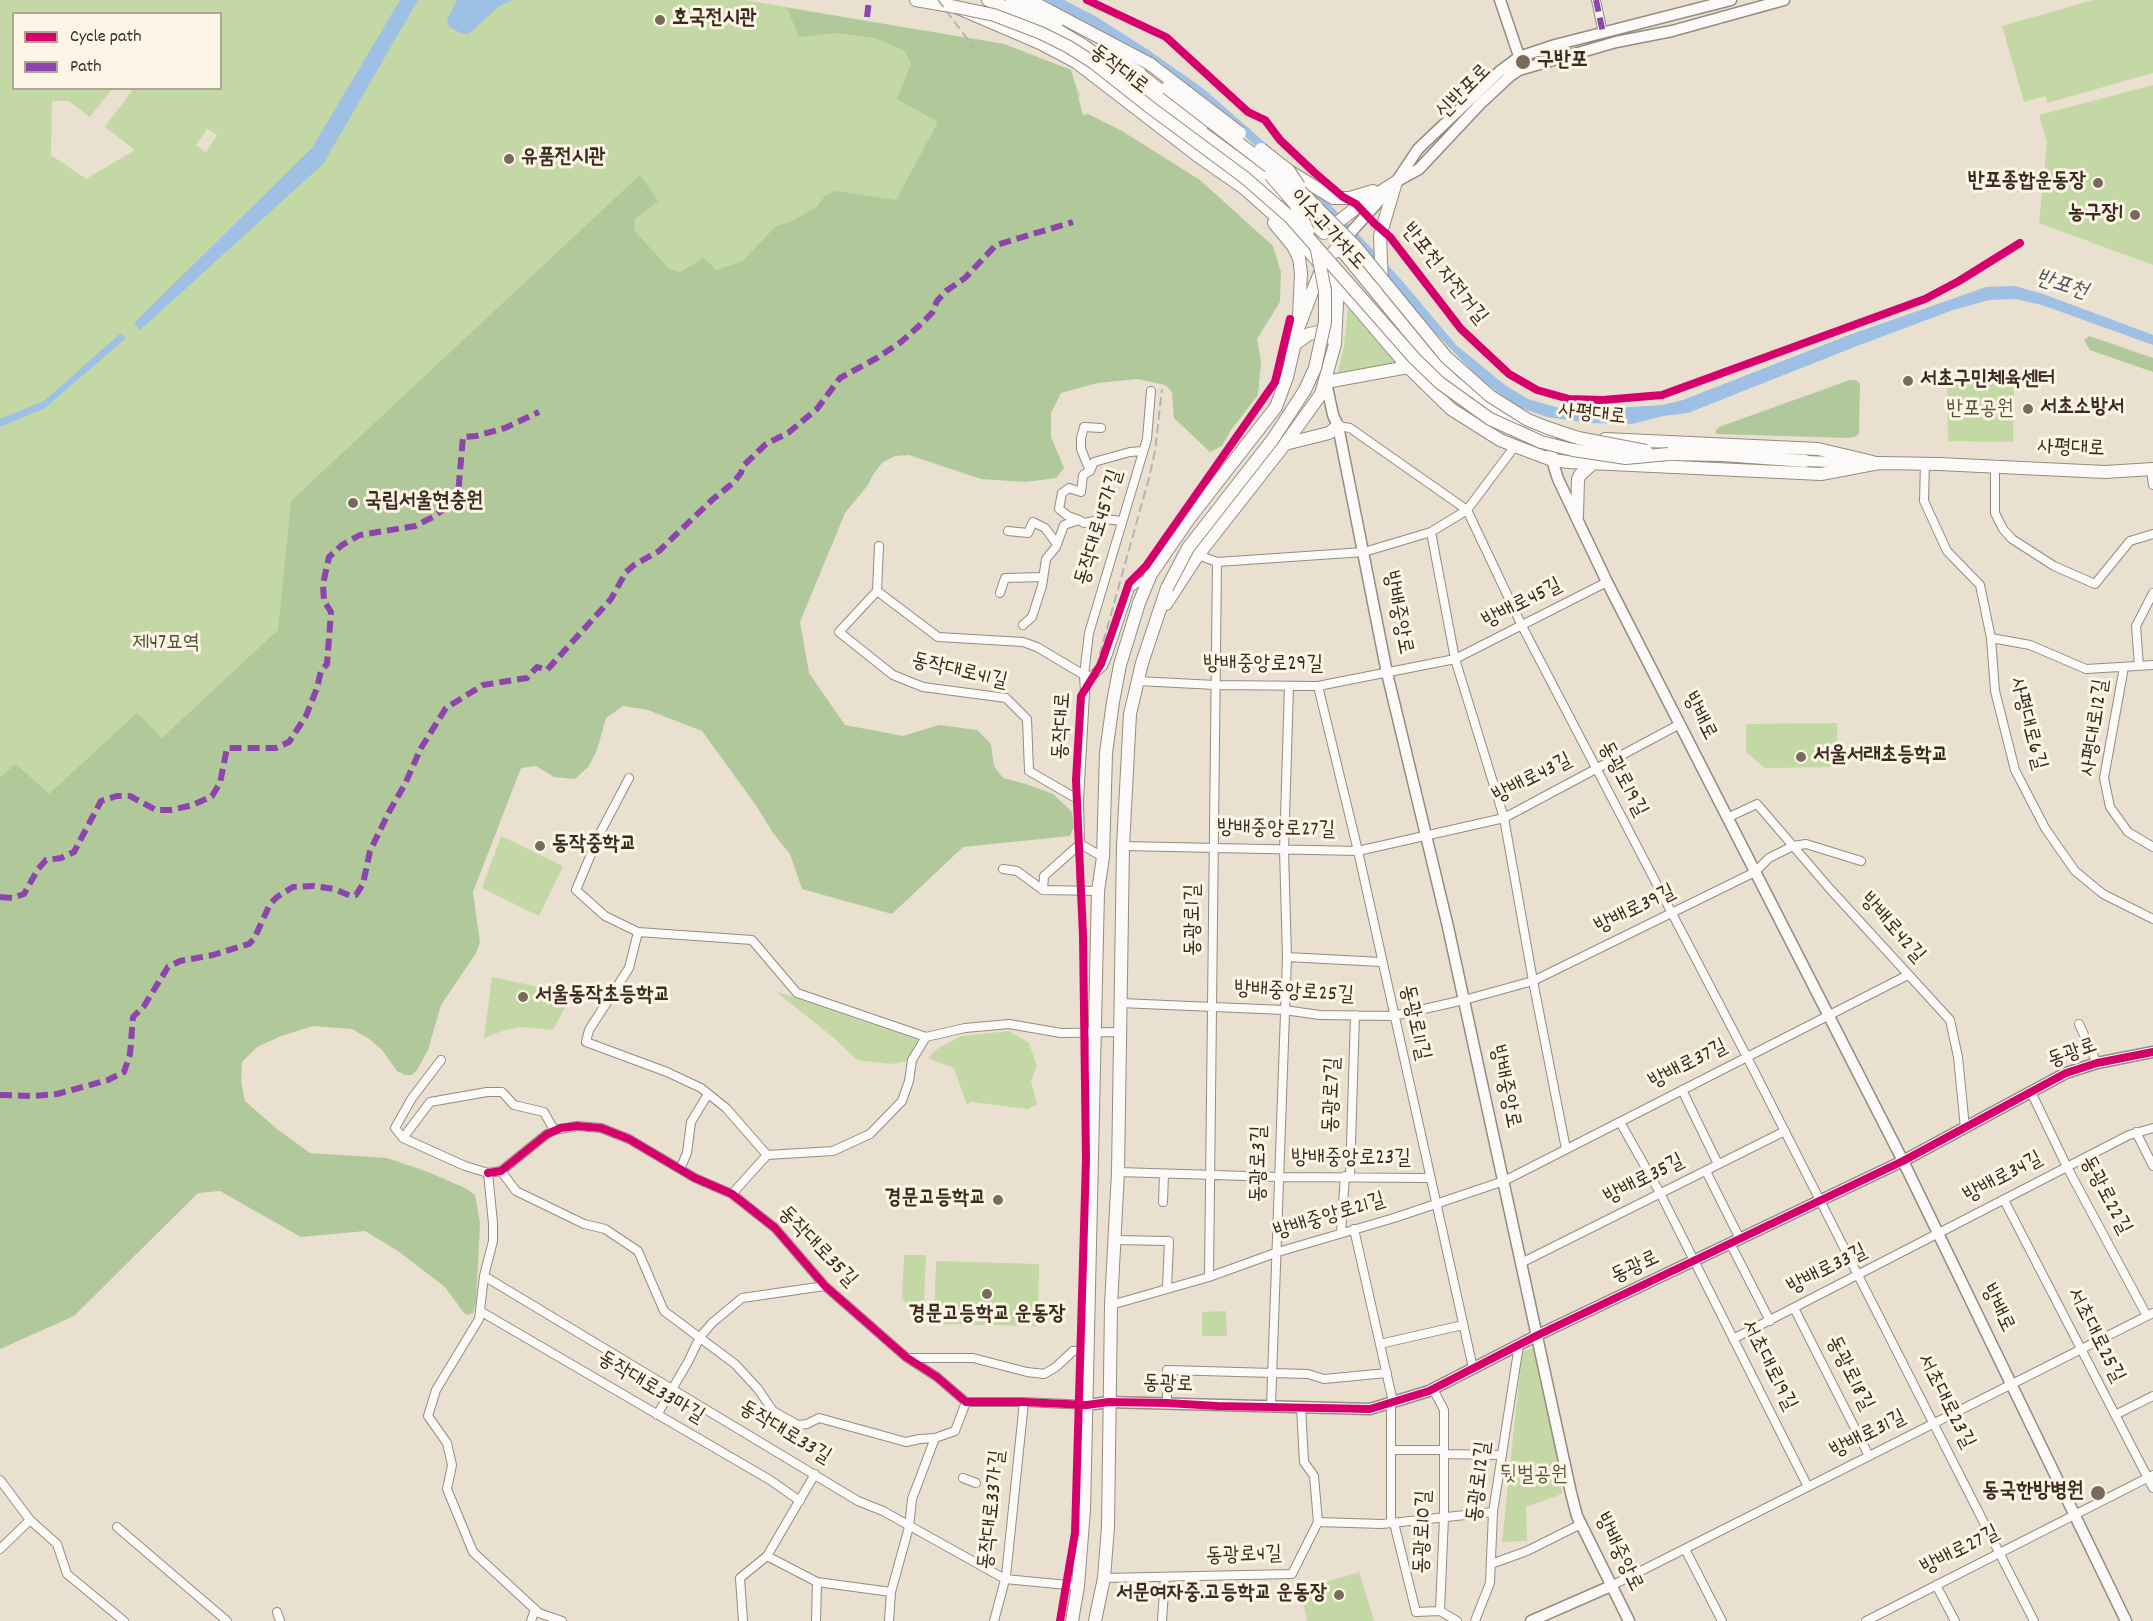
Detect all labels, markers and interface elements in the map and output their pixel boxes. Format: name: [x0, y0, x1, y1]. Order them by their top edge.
place label: 호국전시관: [672, 7, 756, 33]
legend: [12, 12, 222, 90]
marker: 호국전시관: [653, 13, 667, 27]
text: Cycle path: [70, 25, 141, 50]
street label: 동작대로: [1083, 41, 1153, 101]
place label: 구반포: [1537, 49, 1588, 75]
marker: 구반포: [1514, 53, 1532, 71]
text: Path: [70, 55, 102, 80]
street label: 신반포로: [1432, 60, 1498, 126]
place label: 유품전시관: [521, 146, 605, 172]
marker: 유품전시관: [502, 152, 516, 166]
place label: 반포종합운동장: [1968, 170, 2086, 196]
marker: 반포종합운동장: [2091, 176, 2105, 190]
street label: 이수고가차도: [1282, 185, 1370, 277]
place label: 농구장1: [2068, 202, 2123, 228]
marker: 농구장1: [2128, 208, 2142, 222]
street label: 반포천 자전거길: [1394, 219, 1492, 331]
water label: 반포천: [2032, 267, 2090, 307]
place label: 서초구민체육센터: [1920, 368, 2055, 394]
marker: 서초구민체육센터: [1901, 374, 1915, 388]
place label: 서초소방서: [2040, 396, 2124, 422]
park label: 반포공원: [1946, 398, 2014, 424]
street label: 사평대로: [1557, 400, 1627, 432]
marker: 서초소방서: [2021, 402, 2035, 416]
street label: 사평대로: [2037, 436, 2105, 464]
street label: 동작대로45가길: [1071, 467, 1131, 589]
place label: 국립서울현충원: [365, 490, 483, 516]
marker: 국립서울현충원: [346, 496, 360, 510]
street label: 방배중앙로: [1376, 569, 1416, 657]
street label: 방배로45길: [1479, 574, 1567, 636]
park label: 제47묘역: [132, 632, 200, 658]
street label: 동작대로41길: [909, 650, 1009, 696]
street label: 방배중앙로29길: [1203, 653, 1323, 679]
street label: 사평대로6길: [2002, 675, 2050, 773]
street label: 사평대로12길: [2078, 678, 2116, 778]
street label: 방배로: [1675, 689, 1721, 745]
street label: 동작대로: [1050, 692, 1078, 760]
street label: 동광로19길: [1591, 738, 1651, 822]
place label: 서울서래초등학교: [1813, 744, 1948, 770]
street label: 방배로43길: [1489, 749, 1577, 811]
marker: 서울서래초등학교: [1794, 750, 1808, 764]
street label: 방배중앙로27길: [1216, 817, 1336, 845]
place label: 동작중학교: [552, 833, 636, 859]
marker: 동작중학교: [533, 839, 547, 853]
street label: 방배로39길: [1592, 881, 1680, 941]
street label: 동광로1길: [1182, 884, 1208, 956]
street label: 방배로42길: [1853, 889, 1929, 969]
street label: 방배중앙로25길: [1233, 978, 1355, 1010]
street label: 동광로11길: [1392, 983, 1434, 1063]
place label: 서울동작초등학교: [535, 984, 670, 1010]
marker: 서울동작초등학교: [516, 990, 530, 1004]
street label: 동광로: [2045, 1034, 2101, 1076]
street label: 방배로37길: [1645, 1035, 1733, 1097]
street label: 방배중앙로: [1482, 1043, 1524, 1131]
street label: 동광로7길: [1320, 1057, 1348, 1133]
street label: 동광로3길: [1248, 1125, 1274, 1203]
street label: 방배중앙로23길: [1291, 1147, 1411, 1173]
street label: 방배로34길: [1960, 1148, 2048, 1210]
street label: 방배로35길: [1601, 1150, 1689, 1212]
street label: 동광로22길: [2073, 1152, 2135, 1240]
place label: 경문고등학교: [885, 1187, 986, 1213]
street label: 방배중앙로21길: [1271, 1189, 1389, 1247]
marker: 경문고등학교: [991, 1193, 1005, 1207]
street label: 동작대로35길: [771, 1202, 861, 1294]
street label: 방배로33길: [1784, 1240, 1872, 1302]
street label: 동광로: [1608, 1247, 1664, 1291]
street label: 방배로: [1974, 1281, 2018, 1337]
street label: 서초대로25길: [2059, 1284, 2129, 1388]
marker: 경문고등학교 운동장: [980, 1287, 994, 1301]
place label: 경문고등학교 운동장: [909, 1303, 1065, 1329]
street label: 서초대로19길: [1733, 1316, 1801, 1416]
street label: 동광로18길: [1818, 1332, 1878, 1416]
street label: 동작대로33마길: [592, 1347, 708, 1431]
street label: 서초대로23길: [1909, 1350, 1979, 1454]
street label: 동광로: [1142, 1373, 1194, 1399]
street label: 동작대로33길: [733, 1397, 835, 1471]
street label: 방배로31길: [1827, 1406, 1911, 1466]
street label: 동광로12길: [1464, 1440, 1498, 1524]
street label: 동작대로33가길: [975, 1449, 1013, 1571]
park label: 뒷벌공원: [1500, 1464, 1568, 1490]
place label: 동국한방병원: [1983, 1480, 2084, 1506]
marker: 동국한방병원: [2089, 1484, 2107, 1502]
street label: 동광로10길: [1411, 1490, 1439, 1574]
street label: 방배중앙로: [1587, 1510, 1647, 1596]
street label: 방배로27길: [1917, 1522, 2005, 1582]
street label: 동광로4길: [1205, 1543, 1283, 1571]
place label: 서문여자중.고등학교 운동장: [1116, 1582, 1327, 1608]
marker: 서문여자중.고등학교 운동장: [1332, 1588, 1346, 1602]

